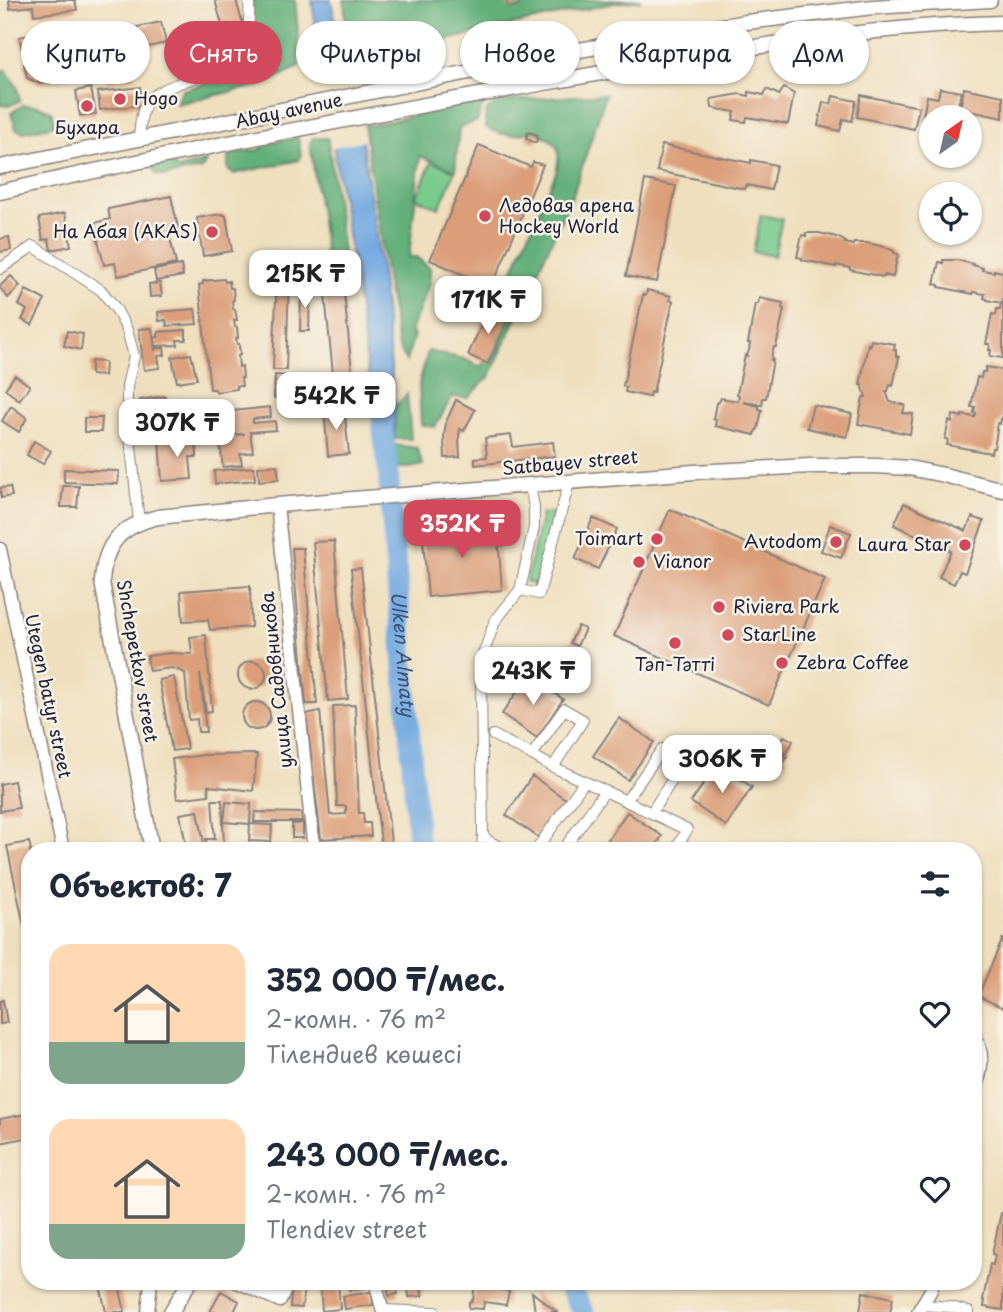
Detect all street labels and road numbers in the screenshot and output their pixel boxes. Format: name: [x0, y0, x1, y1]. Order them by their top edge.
street label: Abay avenue: [233, 85, 345, 134]
street label: Satbayev street: [501, 442, 639, 481]
street label: Shchepetkov street: [111, 577, 166, 744]
street label: улица Садовникова: [253, 590, 298, 770]
street label: Utegen batyr street: [19, 611, 80, 781]

